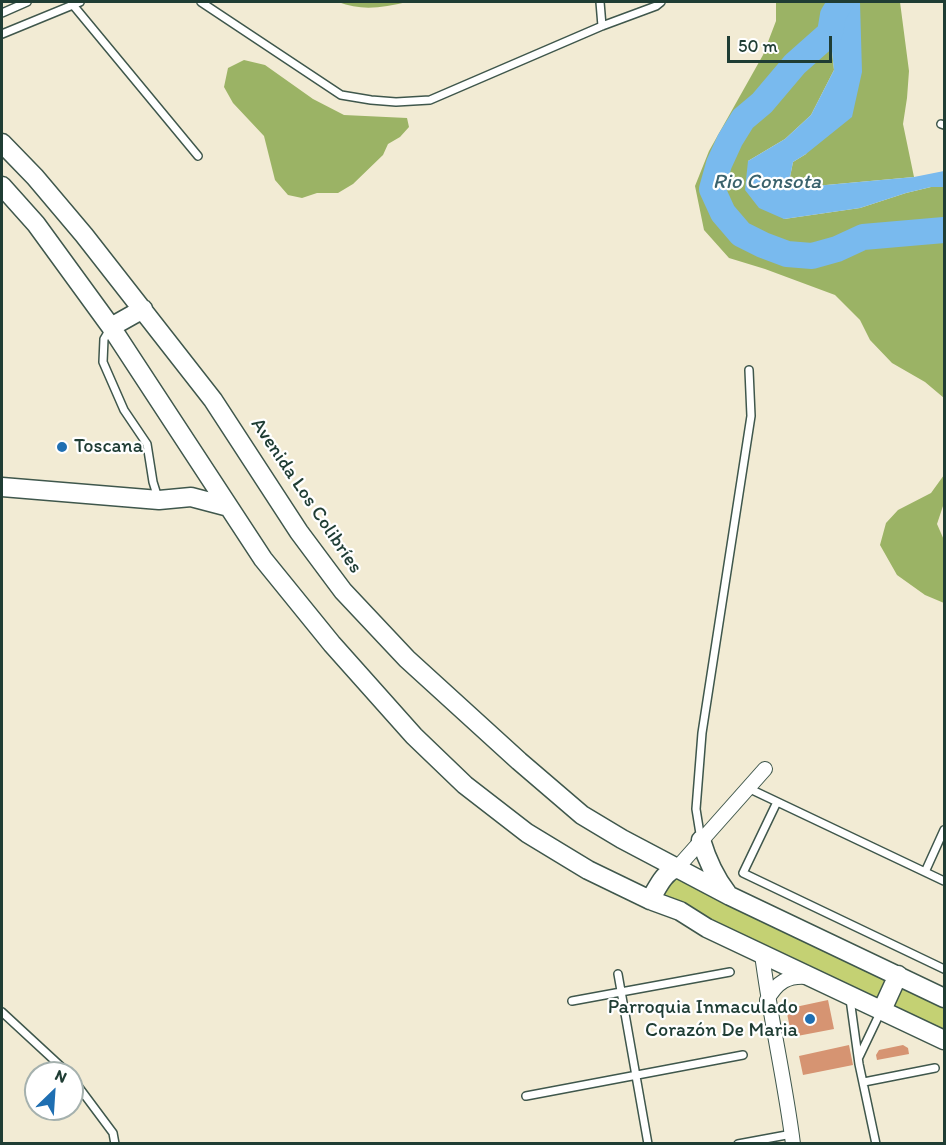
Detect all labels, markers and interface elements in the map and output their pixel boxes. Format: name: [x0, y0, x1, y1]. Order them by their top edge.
scale bar: [730, 24, 835, 62]
text: 50 m: [738, 35, 778, 57]
water label: Rio Consota: [713, 170, 821, 196]
street label: Avenida Los Colibríes: [245, 414, 367, 578]
place label: Toscana: [74, 435, 143, 459]
marker: Toscana: [55, 440, 69, 454]
place label: Parroquia Inmaculado Corazón De Maria: [608, 996, 798, 1043]
marker: Parroquia Inmaculado Corazón De Maria: [803, 1012, 817, 1026]
north arrow: [24, 1061, 84, 1121]
text: N: [52, 1065, 70, 1087]

